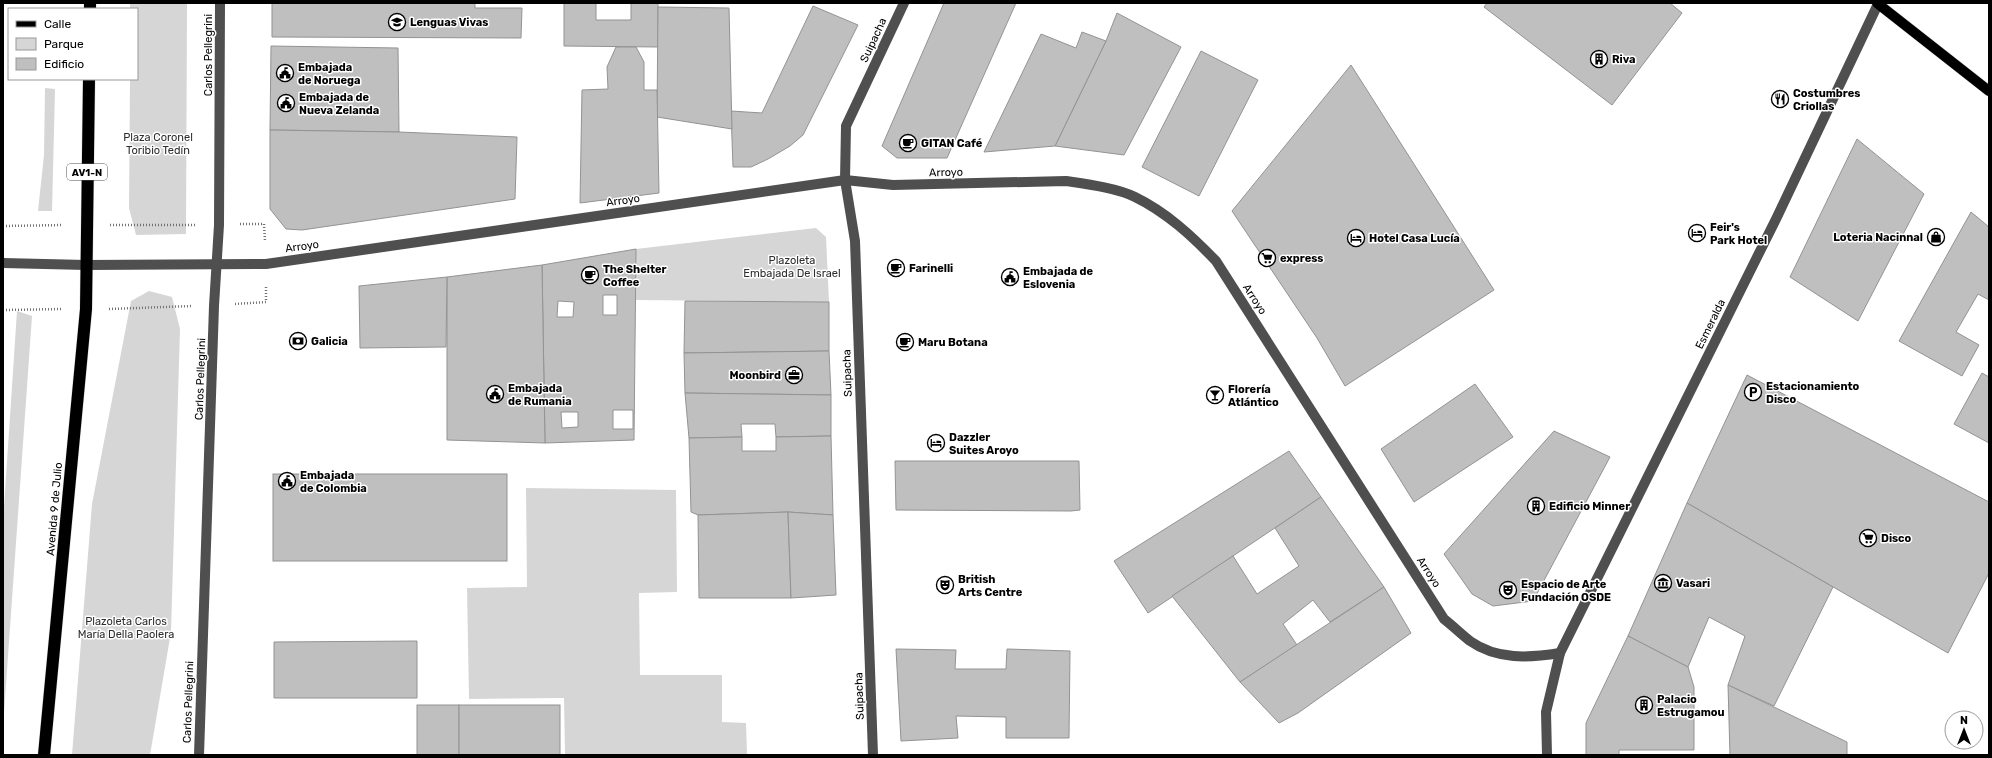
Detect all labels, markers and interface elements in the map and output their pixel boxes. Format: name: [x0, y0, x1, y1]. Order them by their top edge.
legend: [8, 8, 138, 80]
school or university icon: Lenguas Vivas: [387, 12, 407, 32]
street label: Carlos Pellegrini: [202, 14, 215, 96]
place label: Lenguas Vivas: [410, 16, 488, 29]
street label: Suipacha: [858, 16, 889, 65]
text: Calle: [44, 17, 71, 31]
text: Parque: [44, 37, 84, 51]
building icon: Riva: [1589, 49, 1609, 69]
place label: Riva: [1612, 53, 1636, 66]
text: Edificio: [44, 57, 84, 71]
place label: Embajada de Noruega: [298, 61, 361, 87]
public building icon: Embajada de Noruega: [275, 63, 295, 83]
place label: Costumbres Criollas: [1793, 87, 1860, 113]
restaurant icon: Costumbres Criollas: [1770, 89, 1790, 109]
place label: Embajada de Nueva Zelanda: [299, 91, 379, 117]
public building icon: Embajada de Nueva Zelanda: [276, 93, 296, 113]
park label: Plaza Coronel Toribio Tedín: [123, 131, 193, 157]
cafe icon: GITAN Café: [898, 133, 918, 153]
place label: GITAN Café: [921, 137, 983, 150]
road number: AV1-N: [67, 164, 107, 180]
street label: Arroyo: [929, 166, 963, 179]
street label: Arroyo: [605, 192, 641, 209]
place label: Feir's Park Hotel: [1710, 221, 1767, 247]
hotel icon: Feir's Park Hotel: [1687, 223, 1707, 243]
shop icon: Loteria Nacinnal: [1926, 227, 1946, 247]
hotel icon: Hotel Casa Lucía: [1346, 228, 1366, 248]
place label: Loteria Nacinnal: [1833, 231, 1923, 244]
place label: Hotel Casa Lucía: [1369, 232, 1460, 245]
street label: Arroyo: [284, 238, 320, 255]
supermarket icon: express: [1257, 248, 1277, 268]
place label: express: [1280, 252, 1323, 265]
park label: Plazoleta Embajada De Israel: [743, 254, 841, 280]
cafe icon: Farinelli: [886, 258, 906, 278]
place label: Farinelli: [909, 262, 953, 275]
place label: The Shelter Coffee: [603, 263, 667, 289]
cafe icon: The Shelter Coffee: [580, 265, 600, 285]
place label: Embajada de Eslovenia: [1023, 265, 1093, 291]
public building icon: Embajada de Eslovenia: [1000, 267, 1020, 287]
street label: Arroyo: [1240, 282, 1269, 317]
street label: Esmeralda: [1693, 297, 1728, 351]
bank icon: Galicia: [288, 331, 308, 351]
cafe icon: Maru Botana: [895, 332, 915, 352]
place label: Galicia: [311, 335, 348, 348]
place label: Maru Botana: [918, 336, 988, 349]
street label: Carlos Pellegrini: [193, 338, 208, 420]
street label: Suipacha: [840, 349, 855, 397]
office icon: Moonbird: [784, 365, 804, 385]
place label: Moonbird: [729, 369, 781, 382]
place label: Estacionamiento Disco: [1766, 380, 1860, 406]
place label: Embajada de Rumania: [508, 382, 572, 408]
parking icon: Estacionamiento Disco: [1743, 382, 1763, 402]
place label: Florería Atlántico: [1228, 383, 1279, 409]
public building icon: Embajada de Rumania: [485, 384, 505, 404]
bar icon: Florería Atlántico: [1205, 385, 1225, 405]
place label: Dazzler Suites Aroyo: [949, 431, 1019, 457]
hotel icon: Dazzler Suites Aroyo: [926, 433, 946, 453]
street label: Avenida 9 de Julio: [44, 462, 65, 556]
place label: Embajada de Colombia: [300, 469, 367, 495]
public building icon: Embajada de Colombia: [277, 471, 297, 491]
building icon: Edificio Minner: [1526, 496, 1546, 516]
place label: Edificio Minner: [1549, 500, 1630, 513]
supermarket icon: Disco: [1858, 528, 1878, 548]
place label: Disco: [1881, 532, 1912, 545]
street label: Arroyo: [1414, 555, 1443, 590]
place label: British Arts Centre: [958, 573, 1023, 599]
museum icon: Vasari: [1653, 573, 1673, 593]
theatre icon: British Arts Centre: [935, 575, 955, 595]
place label: Vasari: [1676, 577, 1710, 590]
place label: Espacio de Arte Fundación OSDE: [1521, 578, 1611, 604]
theatre icon: Espacio de Arte Fundación OSDE: [1498, 580, 1518, 600]
park label: Plazoleta Carlos María Della Paolera: [78, 615, 174, 641]
street label: Carlos Pellegrini: [181, 661, 196, 743]
street label: Suipacha: [852, 672, 867, 720]
place label: Palacio Estrugamou: [1657, 693, 1725, 719]
building icon: Palacio Estrugamou: [1634, 695, 1654, 715]
north arrow: [1944, 710, 1984, 750]
text: N: [1960, 714, 1968, 727]

